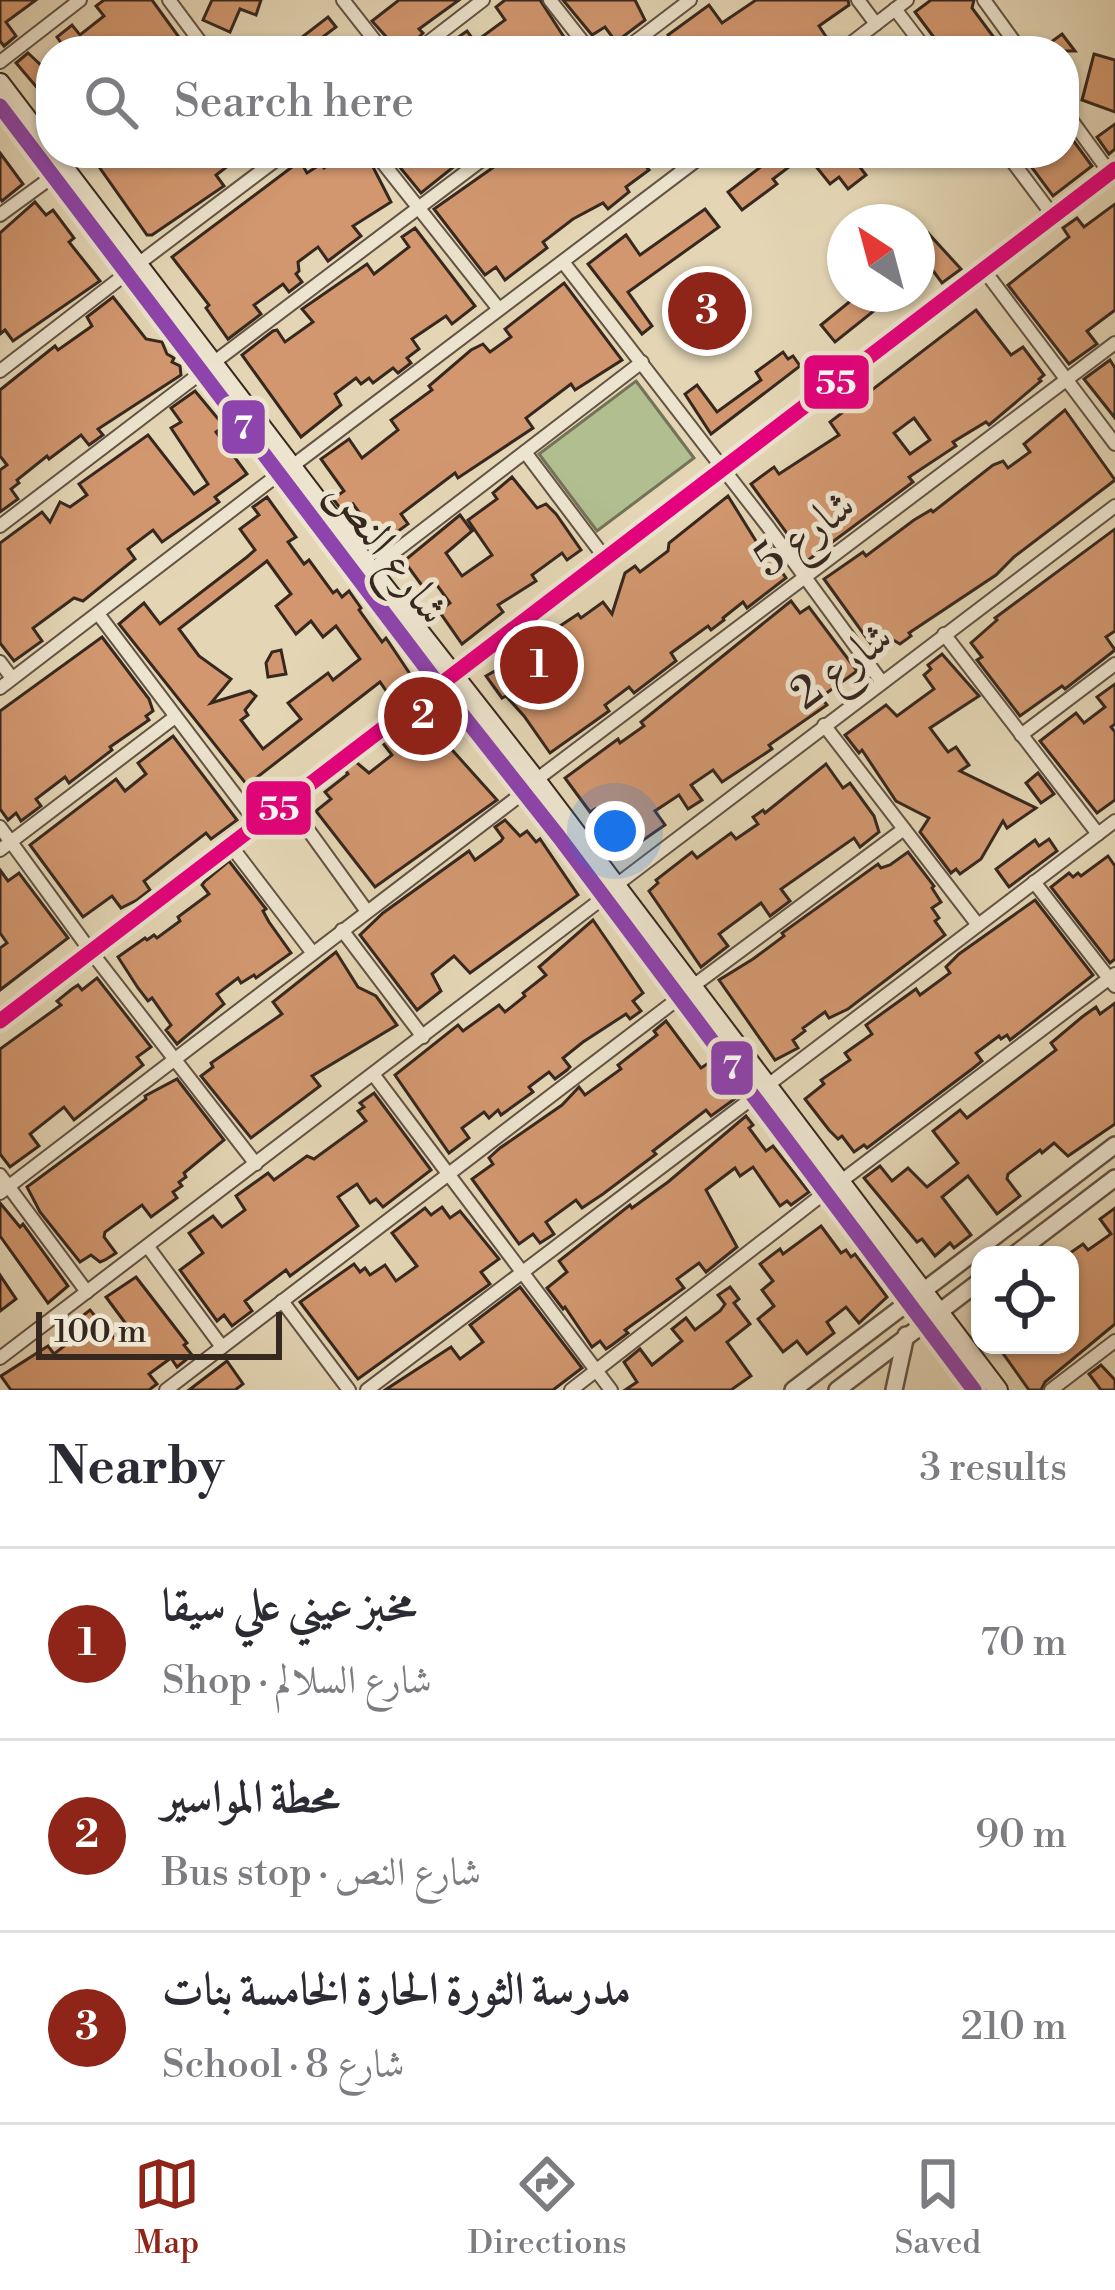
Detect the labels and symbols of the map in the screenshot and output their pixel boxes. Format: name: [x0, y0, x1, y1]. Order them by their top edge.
north arrow: [827, 204, 935, 312]
pin: 3: [668, 266, 746, 356]
line badge: 55: [802, 353, 871, 411]
text: 55: [816, 364, 856, 405]
line badge: 7: [220, 398, 267, 456]
text: 7: [233, 409, 253, 450]
street label: شارع النص: [308, 467, 461, 641]
street label: شارع 5: [743, 477, 871, 596]
street label: شارع 2: [780, 609, 909, 728]
pin: 1: [500, 620, 578, 710]
pin: 2: [384, 671, 462, 761]
line badge: 55: [244, 779, 313, 837]
text: 55: [259, 790, 299, 831]
your location: [585, 801, 645, 861]
line badge: 7: [709, 1039, 755, 1097]
text: 7: [722, 1049, 742, 1090]
scale bar: [36, 1306, 282, 1359]

